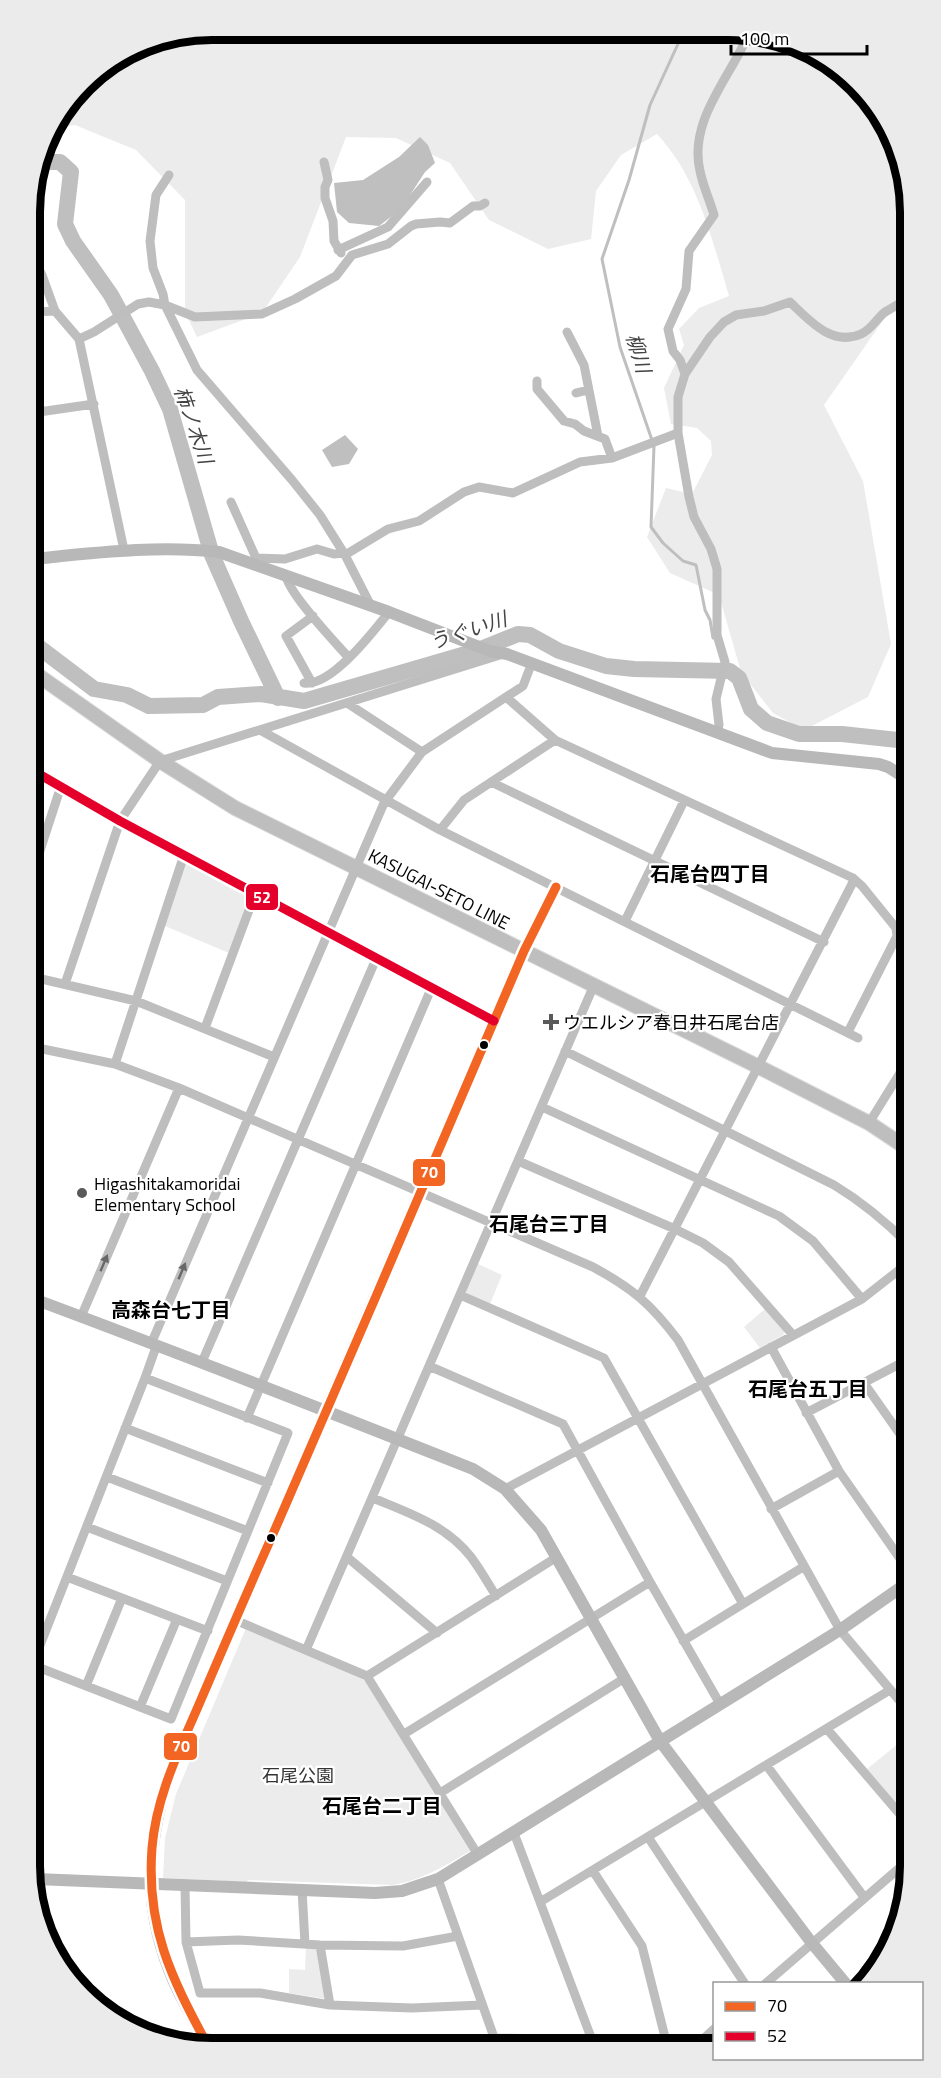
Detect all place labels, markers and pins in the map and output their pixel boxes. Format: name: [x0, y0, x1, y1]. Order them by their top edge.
place label: ウエルシア春日井石尾台店: [563, 1009, 779, 1036]
marker: ウエルシア春日井石尾台店: [544, 1015, 558, 1029]
unlabelled marker: [478, 1039, 490, 1051]
place label: Higashitakamoridai Elementary School: [94, 1170, 240, 1218]
marker: Higashitakamoridai Elementary School: [75, 1186, 89, 1200]
unlabelled marker: [265, 1532, 277, 1544]

